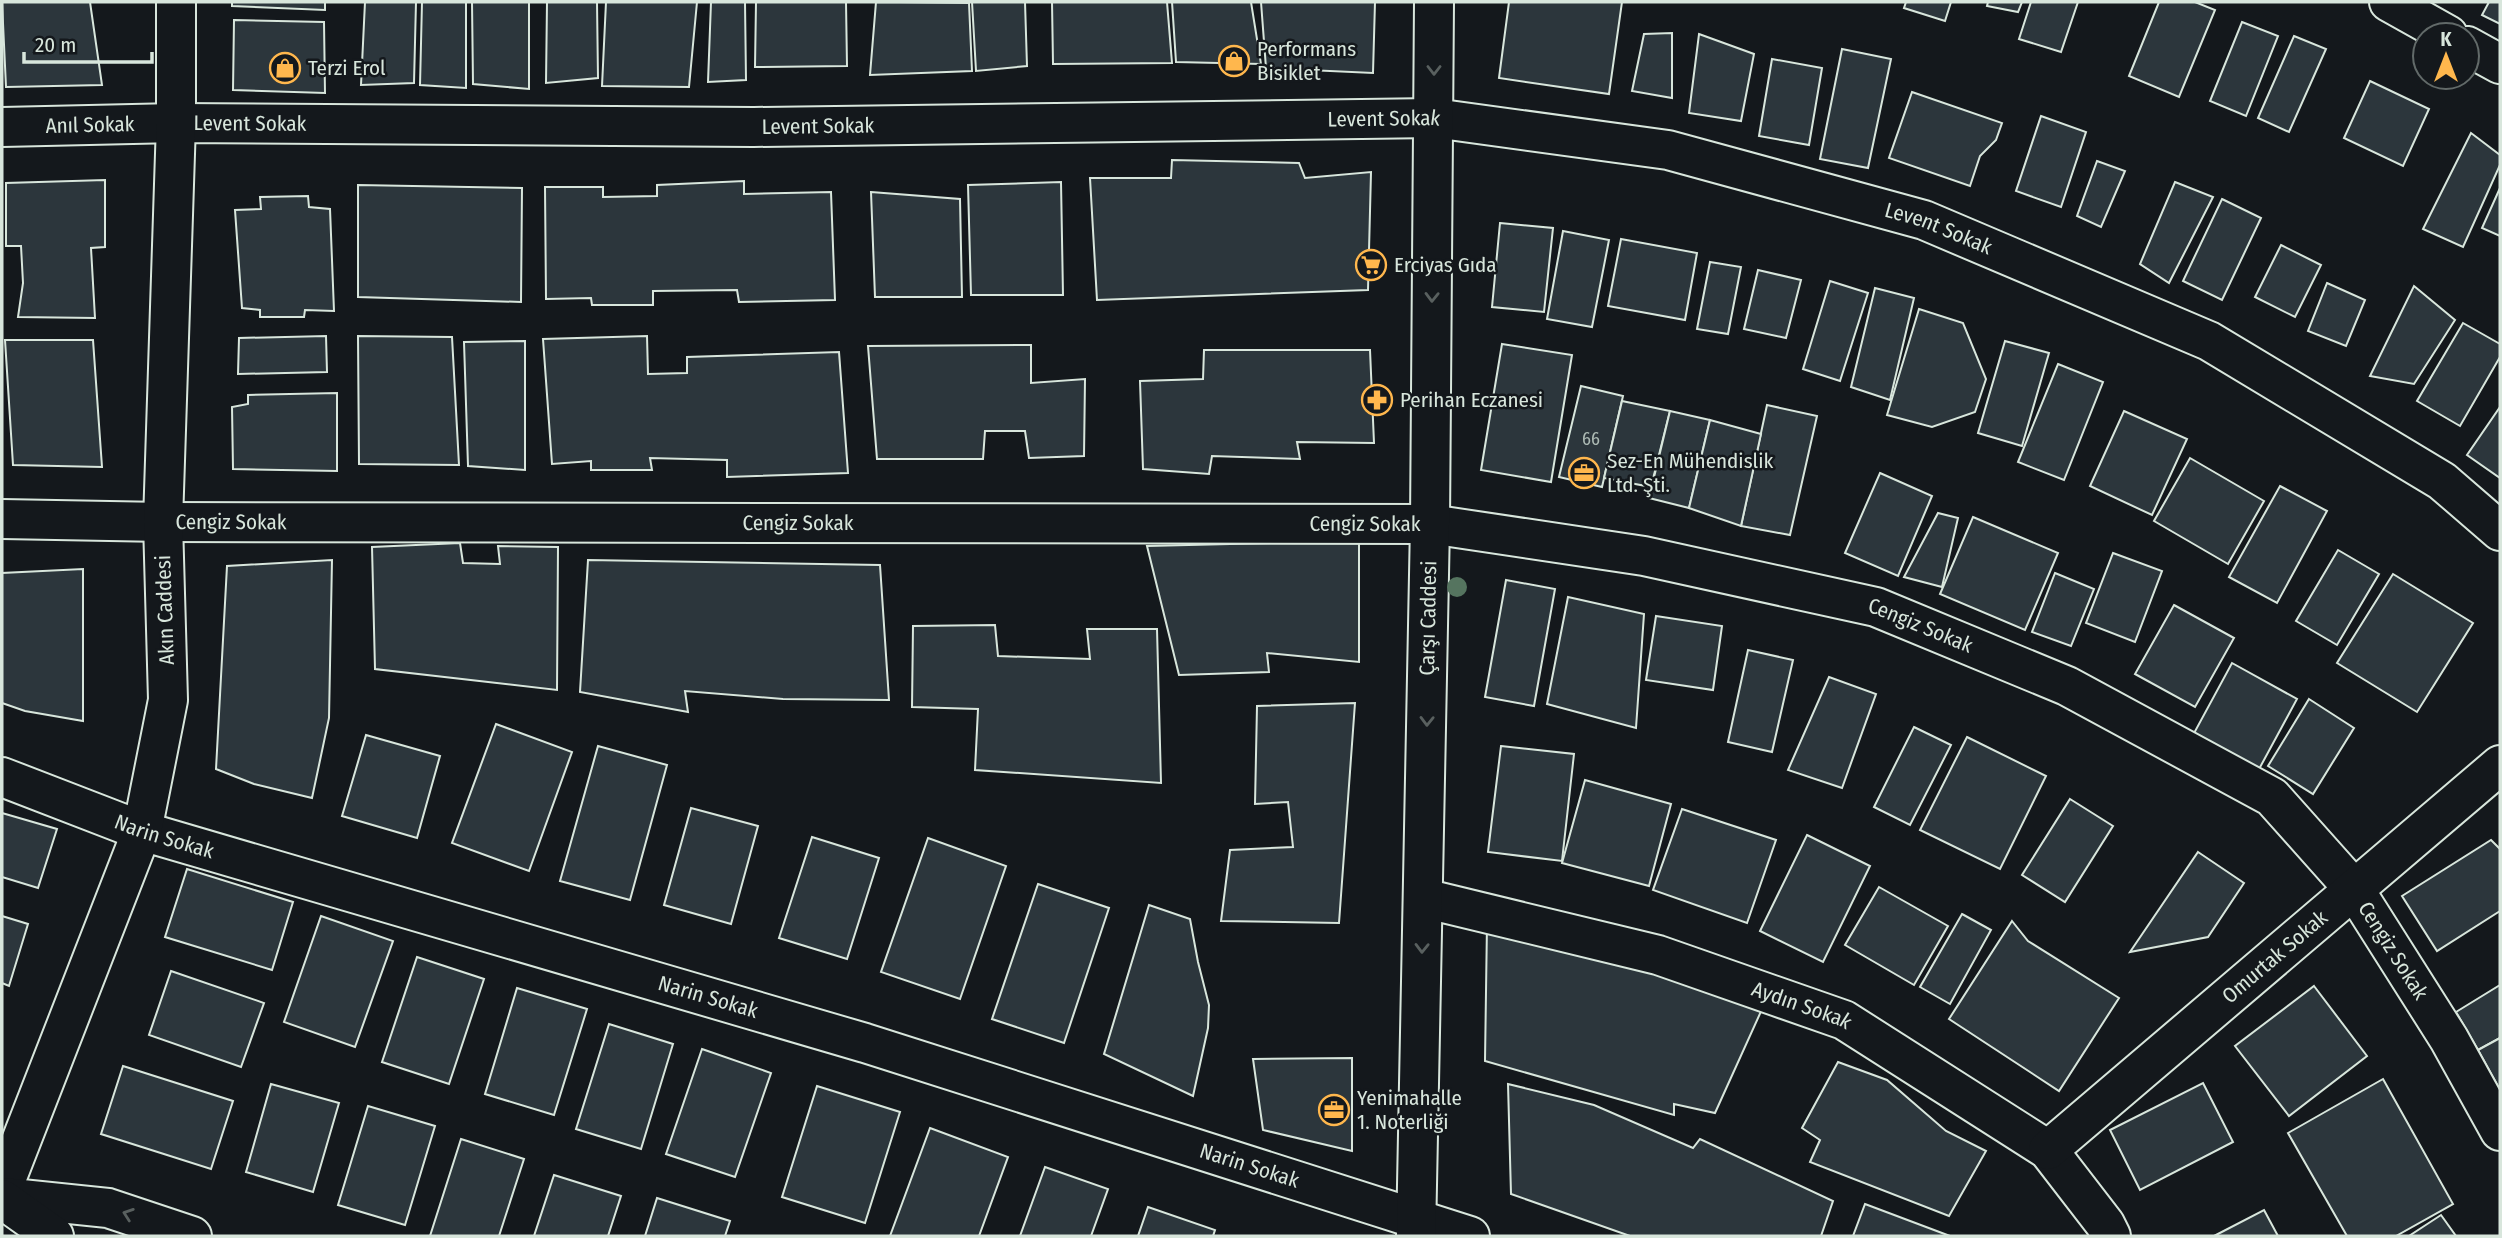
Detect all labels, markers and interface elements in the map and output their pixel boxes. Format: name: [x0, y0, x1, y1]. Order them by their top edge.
scale bar: [24, 21, 152, 65]
north arrow: [2411, 21, 2481, 91]
text: K: [2440, 28, 2452, 51]
text: 20 m: [35, 32, 76, 58]
place label: Performans Bisiklet: [1257, 36, 1356, 86]
shop icon: Performans Bisiklet: [1217, 44, 1251, 78]
shop icon: Terzi Erol: [268, 51, 302, 85]
place label: Terzi Erol: [308, 55, 386, 81]
one-way arrow: [1426, 65, 1442, 76]
street label: Levent Sokak: [1327, 105, 1442, 132]
street label: Levent Sokak: [194, 110, 307, 137]
street label: Anıl Sokak: [45, 111, 135, 139]
street label: Levent Sokak: [761, 112, 875, 140]
street label: Levent Sokak: [1882, 197, 1996, 260]
supermarket icon: Erciyas Gıda: [1354, 248, 1388, 282]
place label: Erciyas Gıda: [1394, 252, 1497, 278]
one-way arrow: [1424, 293, 1440, 303]
pharmacy icon: Perihan Eczanesi: [1360, 383, 1394, 417]
place label: Perihan Eczanesi: [1400, 387, 1543, 413]
house number: 66: [1582, 428, 1600, 450]
place label: Sez-En Mühendislik Ltd. Şti.: [1607, 448, 1773, 498]
office icon: Sez-En Mühendislik Ltd. Şti.: [1567, 456, 1601, 490]
street label: Cengiz Sokak: [175, 509, 287, 535]
street label: Cengiz Sokak: [742, 510, 854, 536]
street label: Cengiz Sokak: [1309, 511, 1421, 537]
street label: Akın Caddesi: [150, 555, 180, 665]
street label: Çarşı Caddesi: [1414, 560, 1442, 676]
street label: Cengiz Sokak: [1866, 593, 1977, 659]
one-way arrow: [1419, 716, 1434, 727]
street label: Narin Sokak: [111, 809, 217, 864]
street label: Cengiz Sokak: [2352, 897, 2434, 1005]
street label: Omurtak Sokak: [2217, 904, 2333, 1009]
one-way arrow: [1415, 943, 1430, 954]
street label: Narin Sokak: [655, 970, 761, 1024]
street label: Aydın Sokak: [1748, 976, 1857, 1035]
place label: Yenimahalle 1. Noterliği: [1357, 1085, 1462, 1135]
office icon: Yenimahalle 1. Noterliği: [1317, 1093, 1351, 1127]
street label: Narin Sokak: [1197, 1138, 1303, 1194]
one-way arrow: [122, 1208, 134, 1222]

